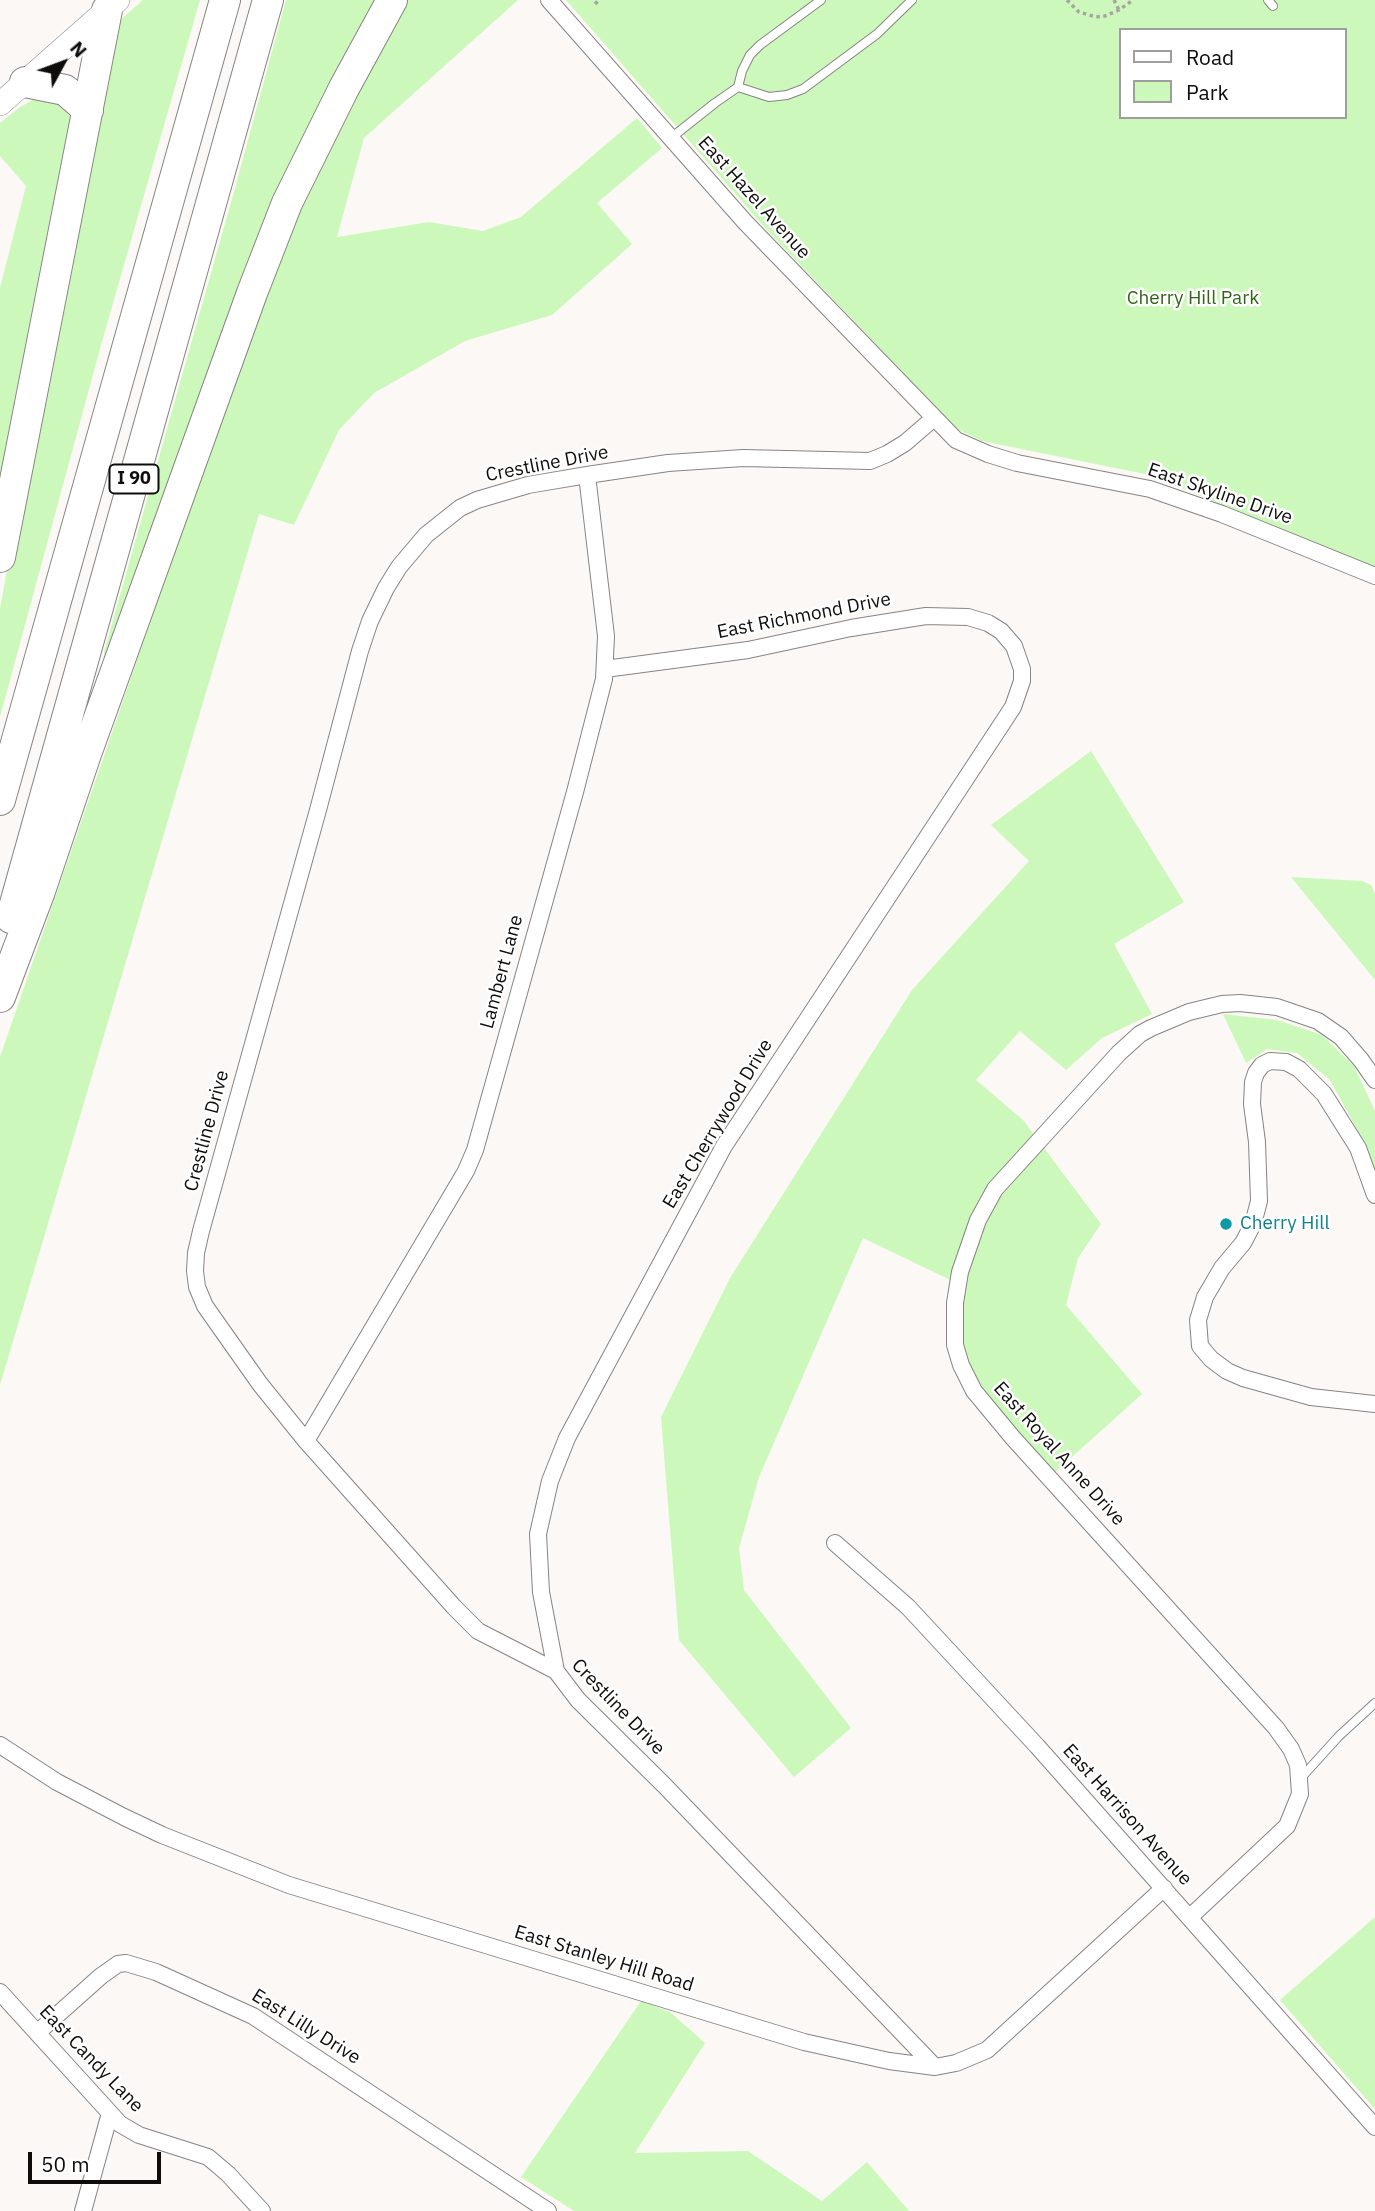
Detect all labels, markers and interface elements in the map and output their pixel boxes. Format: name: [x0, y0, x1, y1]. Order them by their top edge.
north arrow: [28, 28, 98, 98]
legend: [1120, 28, 1347, 119]
text: N: [65, 36, 92, 62]
text: Road: [1186, 43, 1234, 71]
text: Park: [1186, 78, 1229, 106]
street label: East Hazel Avenue: [693, 132, 815, 264]
park label: Cherry Hill Park: [1127, 288, 1259, 310]
street label: Crestline Drive: [484, 441, 610, 487]
street label: East Skyline Drive: [1145, 459, 1295, 529]
road number: I 90: [110, 464, 158, 494]
street label: East Richmond Drive: [715, 588, 893, 644]
street label: Lambert Lane: [476, 913, 528, 1031]
street label: East Cherrywood Drive: [658, 1035, 778, 1213]
street label: Crestline Drive: [180, 1068, 234, 1194]
place label: Cherry Hill: [1240, 1213, 1330, 1235]
marker: Cherry Hill: [1218, 1216, 1234, 1232]
street label: East Royal Anne Drive: [988, 1377, 1130, 1531]
street label: Crestline Drive: [567, 1654, 669, 1760]
street label: East Harrison Avenue: [1058, 1740, 1196, 1890]
street label: East Stanley Hill Road: [512, 1921, 696, 1997]
street label: East Lilly Drive: [247, 1985, 365, 2069]
street label: East Candy Lane: [34, 2001, 148, 2117]
scale bar: [32, 2138, 164, 2182]
text: 50 m: [41, 2150, 90, 2178]

